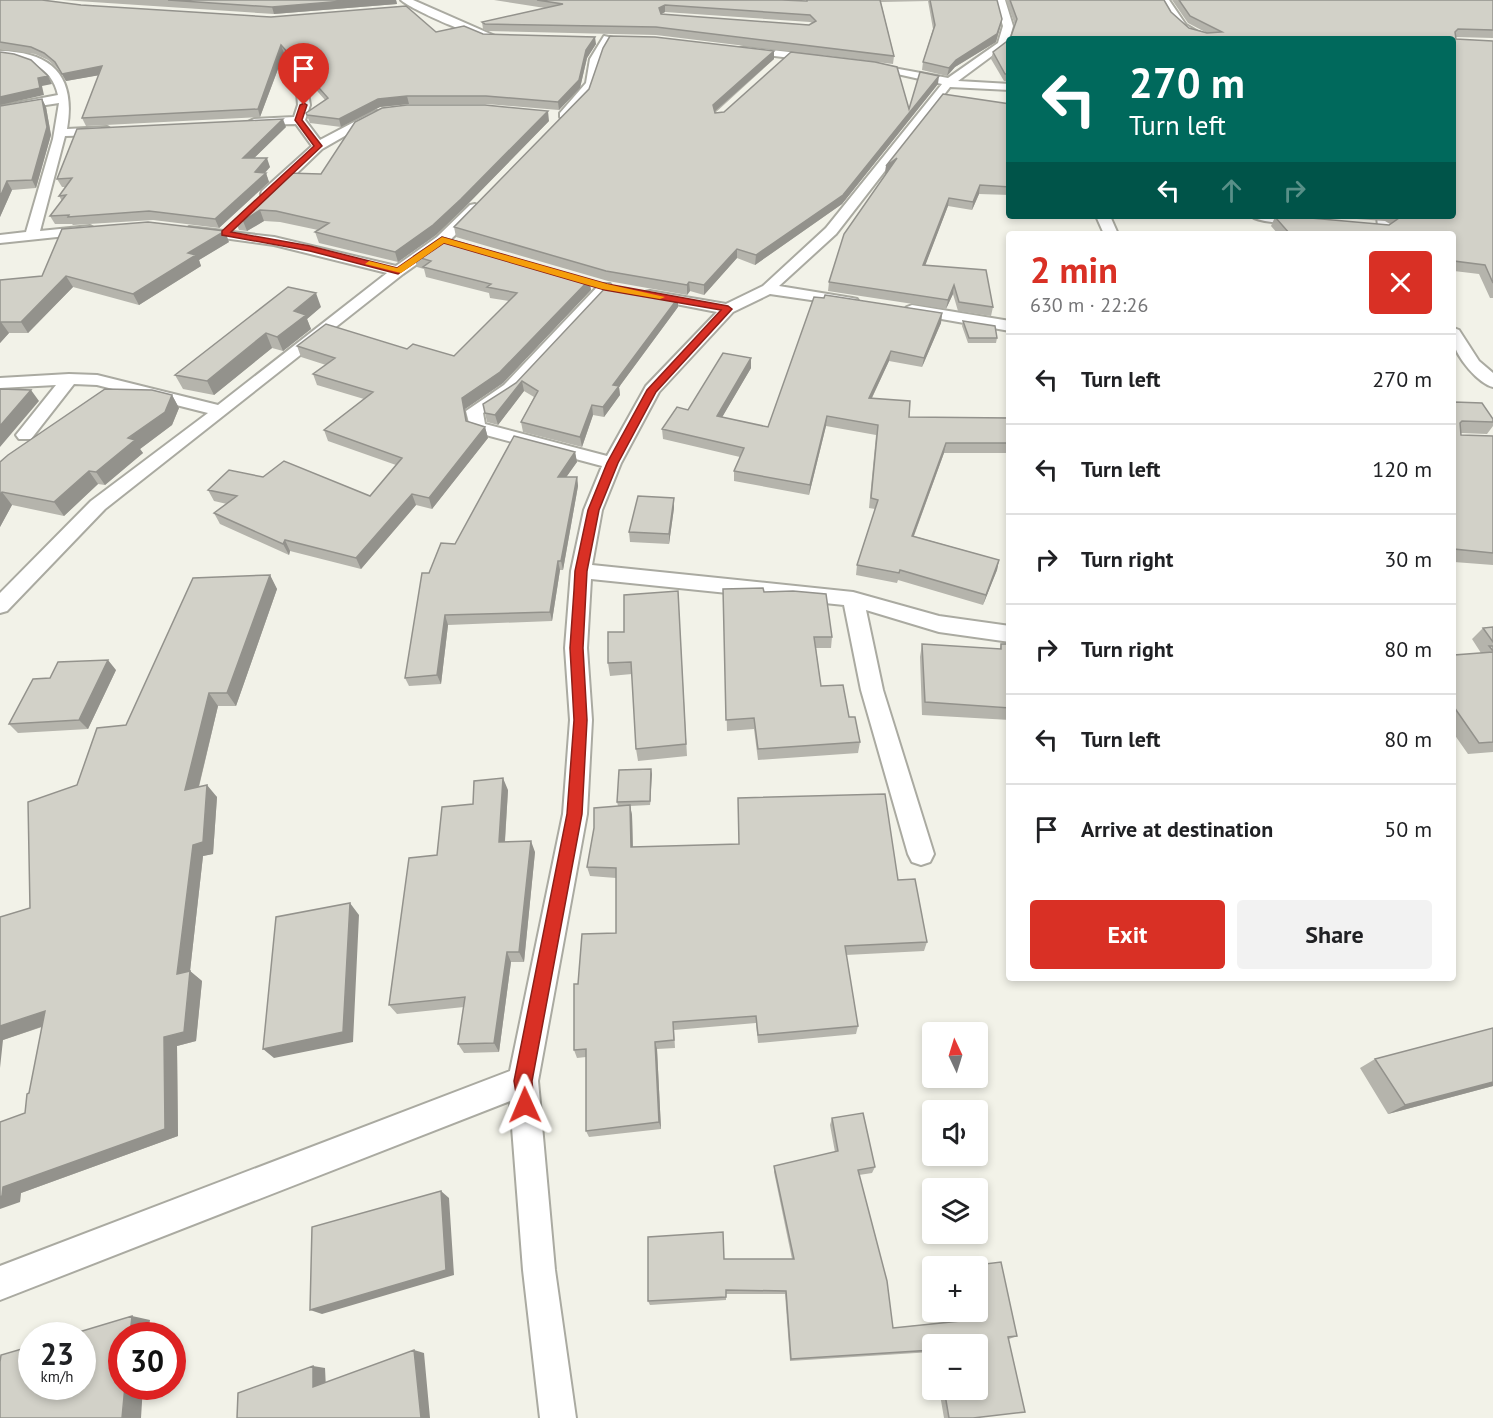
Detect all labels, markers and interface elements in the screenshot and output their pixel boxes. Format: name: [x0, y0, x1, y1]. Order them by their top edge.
pin: [278, 43, 329, 105]
icon: arrive: [287, 52, 320, 85]
text: 270 m: [1129, 55, 1245, 110]
icon: left: [1030, 60, 1108, 138]
text: Turn left: [1129, 108, 1226, 142]
icon: left: [1152, 174, 1185, 207]
icon: ahead: [1215, 174, 1248, 207]
icon: right: [1278, 174, 1311, 207]
text: 2 min: [1030, 246, 1118, 293]
button: close: [1369, 251, 1432, 314]
text: 630 m · 22:26: [1030, 292, 1148, 318]
icon: left: [1030, 363, 1063, 396]
text: Turn left: [1081, 365, 1161, 393]
text: 270 m: [1372, 365, 1432, 393]
icon: left: [1030, 453, 1063, 486]
text: Turn left: [1081, 455, 1161, 483]
text: 120 m: [1372, 455, 1432, 483]
icon: right: [1030, 543, 1063, 576]
text: Turn right: [1081, 545, 1173, 573]
text: 30 m: [1384, 545, 1432, 573]
icon: right: [1030, 633, 1063, 666]
text: Turn right: [1081, 635, 1173, 663]
text: 80 m: [1384, 635, 1432, 663]
icon: left: [1030, 723, 1063, 756]
text: Turn left: [1081, 725, 1161, 753]
text: 80 m: [1384, 725, 1432, 753]
icon: arrive: [1030, 813, 1063, 846]
text: Arrive at destination: [1081, 815, 1273, 843]
text: 50 m: [1384, 815, 1432, 843]
button: Exit: [1030, 900, 1225, 969]
button: Share: [1237, 900, 1432, 969]
north arrow: [922, 1022, 988, 1088]
map controls: [922, 1022, 988, 1400]
position arrow: [493, 1073, 557, 1137]
button: sound: [922, 1100, 988, 1166]
button: layers: [922, 1178, 988, 1244]
button: +: [922, 1256, 988, 1322]
speed limit sign: 30: [108, 1322, 186, 1400]
text: 23: [40, 1334, 74, 1373]
button: −: [922, 1334, 988, 1400]
text: km/h: [41, 1367, 73, 1386]

